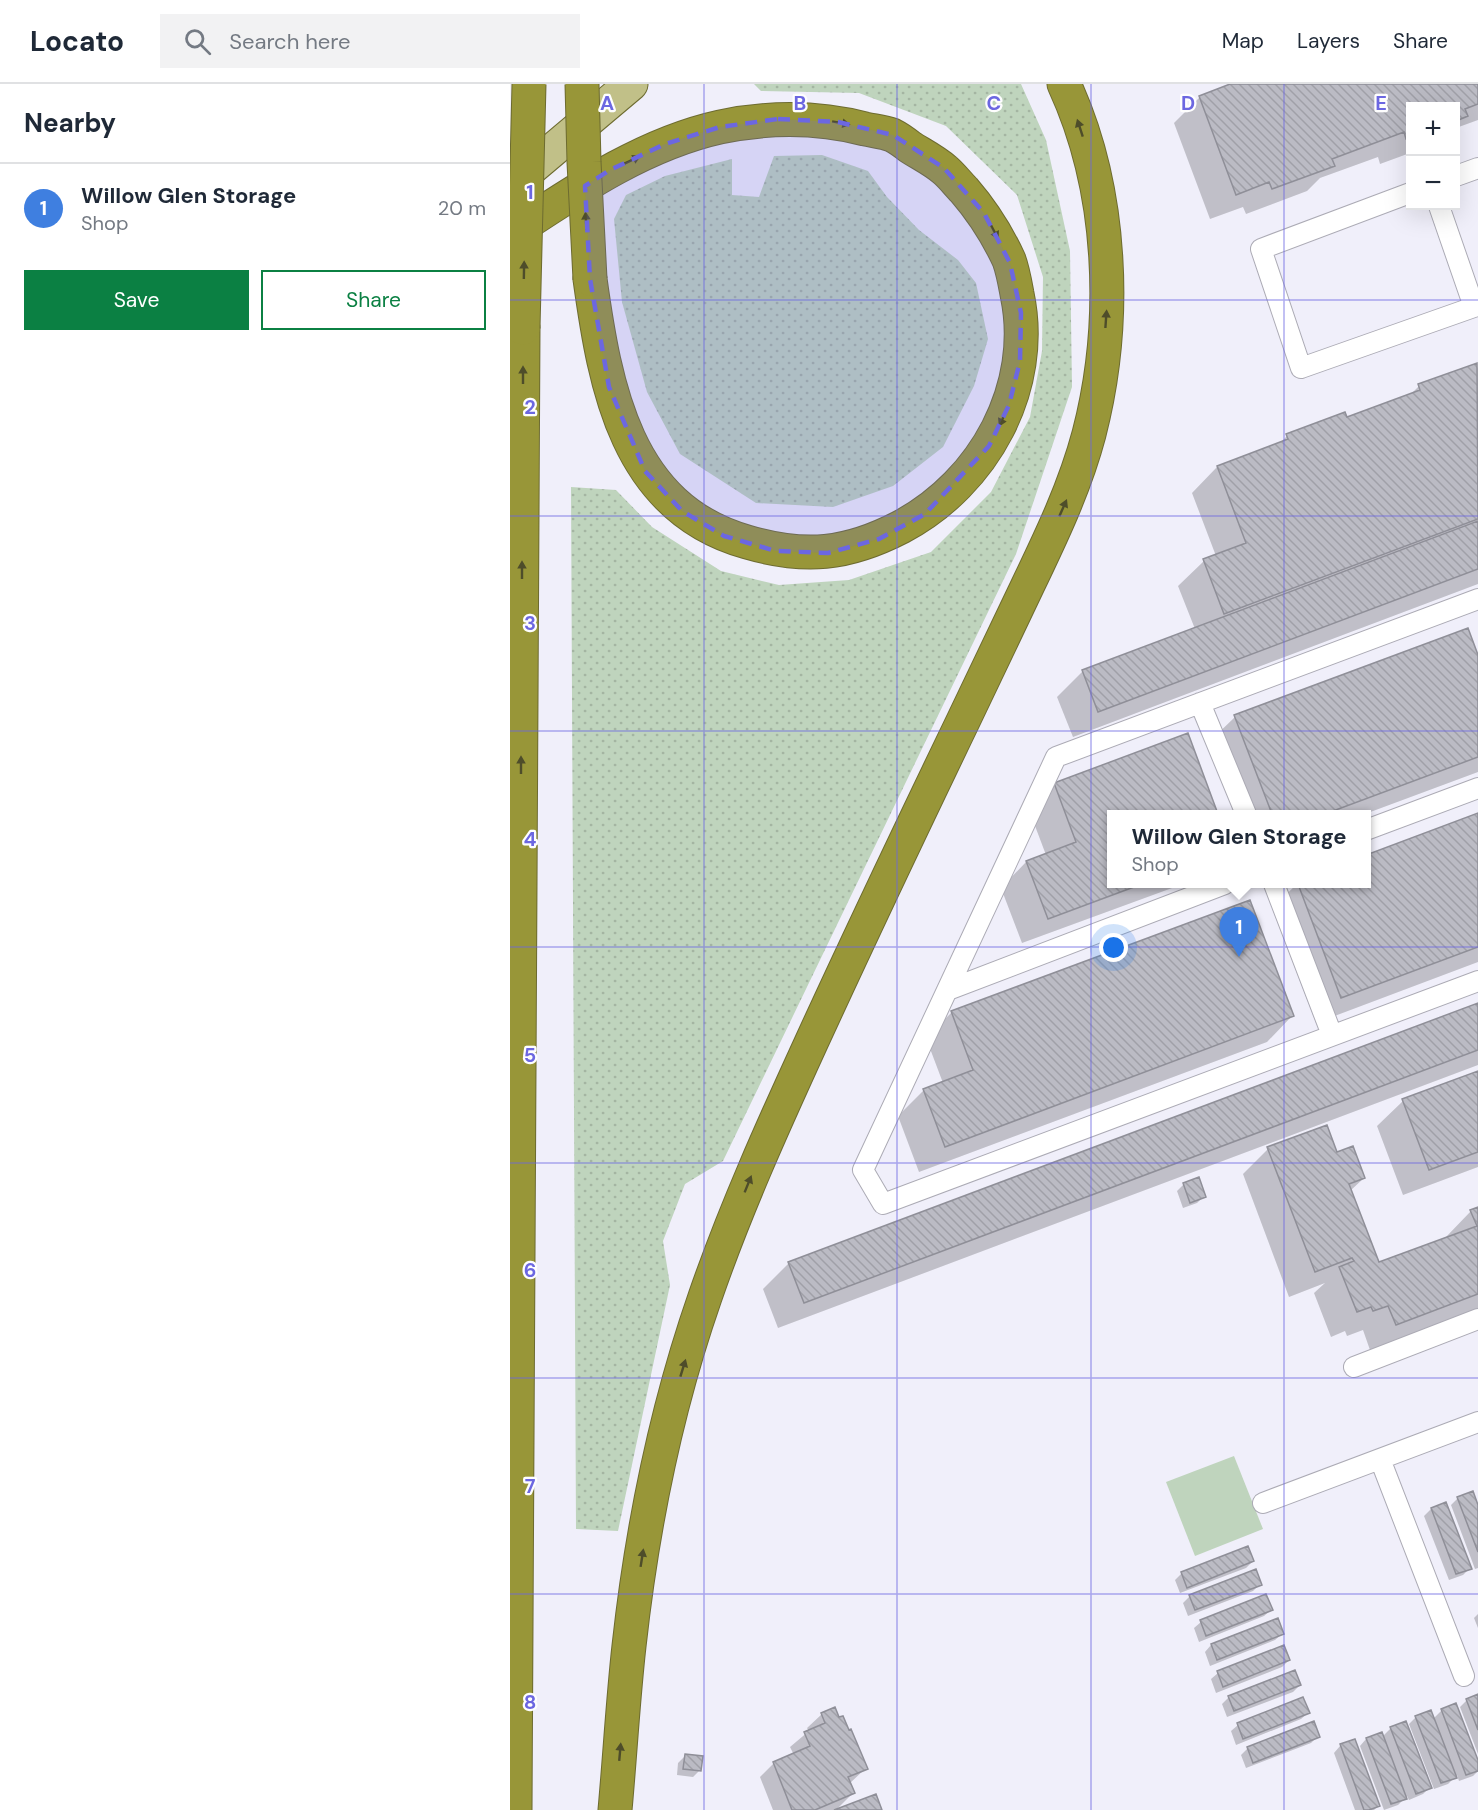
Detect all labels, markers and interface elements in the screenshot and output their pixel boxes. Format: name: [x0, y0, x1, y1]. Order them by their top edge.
search box: [160, 14, 580, 68]
text: Locato: [30, 23, 124, 60]
icon: search: [181, 25, 214, 58]
text: Search here: [229, 27, 351, 56]
text: Map: [1222, 27, 1264, 55]
text: Layers: [1297, 27, 1360, 55]
text: Share: [1393, 27, 1448, 55]
text: A: [600, 90, 614, 116]
text: B: [794, 90, 806, 116]
text: C: [987, 90, 1001, 116]
text: D: [1181, 90, 1195, 116]
text: E: [1375, 90, 1387, 116]
map controls: [1406, 102, 1460, 210]
button: +: [1406, 102, 1460, 156]
text: Nearby: [24, 106, 116, 140]
one-way arrow: [831, 119, 850, 128]
one-way arrow: [1075, 119, 1084, 137]
one-way arrow: [623, 155, 640, 165]
button: −: [1406, 156, 1460, 210]
text: 1: [526, 179, 534, 205]
text: Willow Glen Storage: [81, 181, 296, 210]
text: 1: [40, 195, 47, 221]
text: 20 m: [438, 195, 486, 221]
text: Shop: [81, 210, 128, 236]
one-way arrow: [582, 211, 591, 230]
one-way arrow: [988, 222, 998, 240]
one-way arrow: [520, 260, 529, 279]
button: Save: [24, 270, 249, 330]
button: Share: [261, 270, 486, 330]
one-way arrow: [1101, 310, 1111, 329]
one-way arrow: [518, 365, 528, 384]
text: 2: [524, 394, 536, 420]
one-way arrow: [998, 410, 1007, 427]
one-way arrow: [1059, 500, 1068, 517]
one-way arrow: [517, 560, 527, 579]
text: 3: [524, 610, 536, 636]
one-way arrow: [516, 755, 526, 774]
popup: [1107, 810, 1371, 888]
text: Willow Glen Storage: [1131, 822, 1347, 851]
text: 4: [524, 826, 537, 852]
text: Shop: [1131, 851, 1179, 877]
pin: 1: [1220, 908, 1258, 957]
your location: [1099, 933, 1128, 962]
text: 5: [524, 1042, 536, 1068]
one-way arrow: [744, 1175, 753, 1193]
text: 6: [524, 1257, 536, 1283]
one-way arrow: [679, 1358, 688, 1376]
text: 7: [525, 1473, 536, 1499]
one-way arrow: [638, 1548, 647, 1567]
text: 8: [524, 1689, 536, 1715]
one-way arrow: [615, 1742, 625, 1761]

